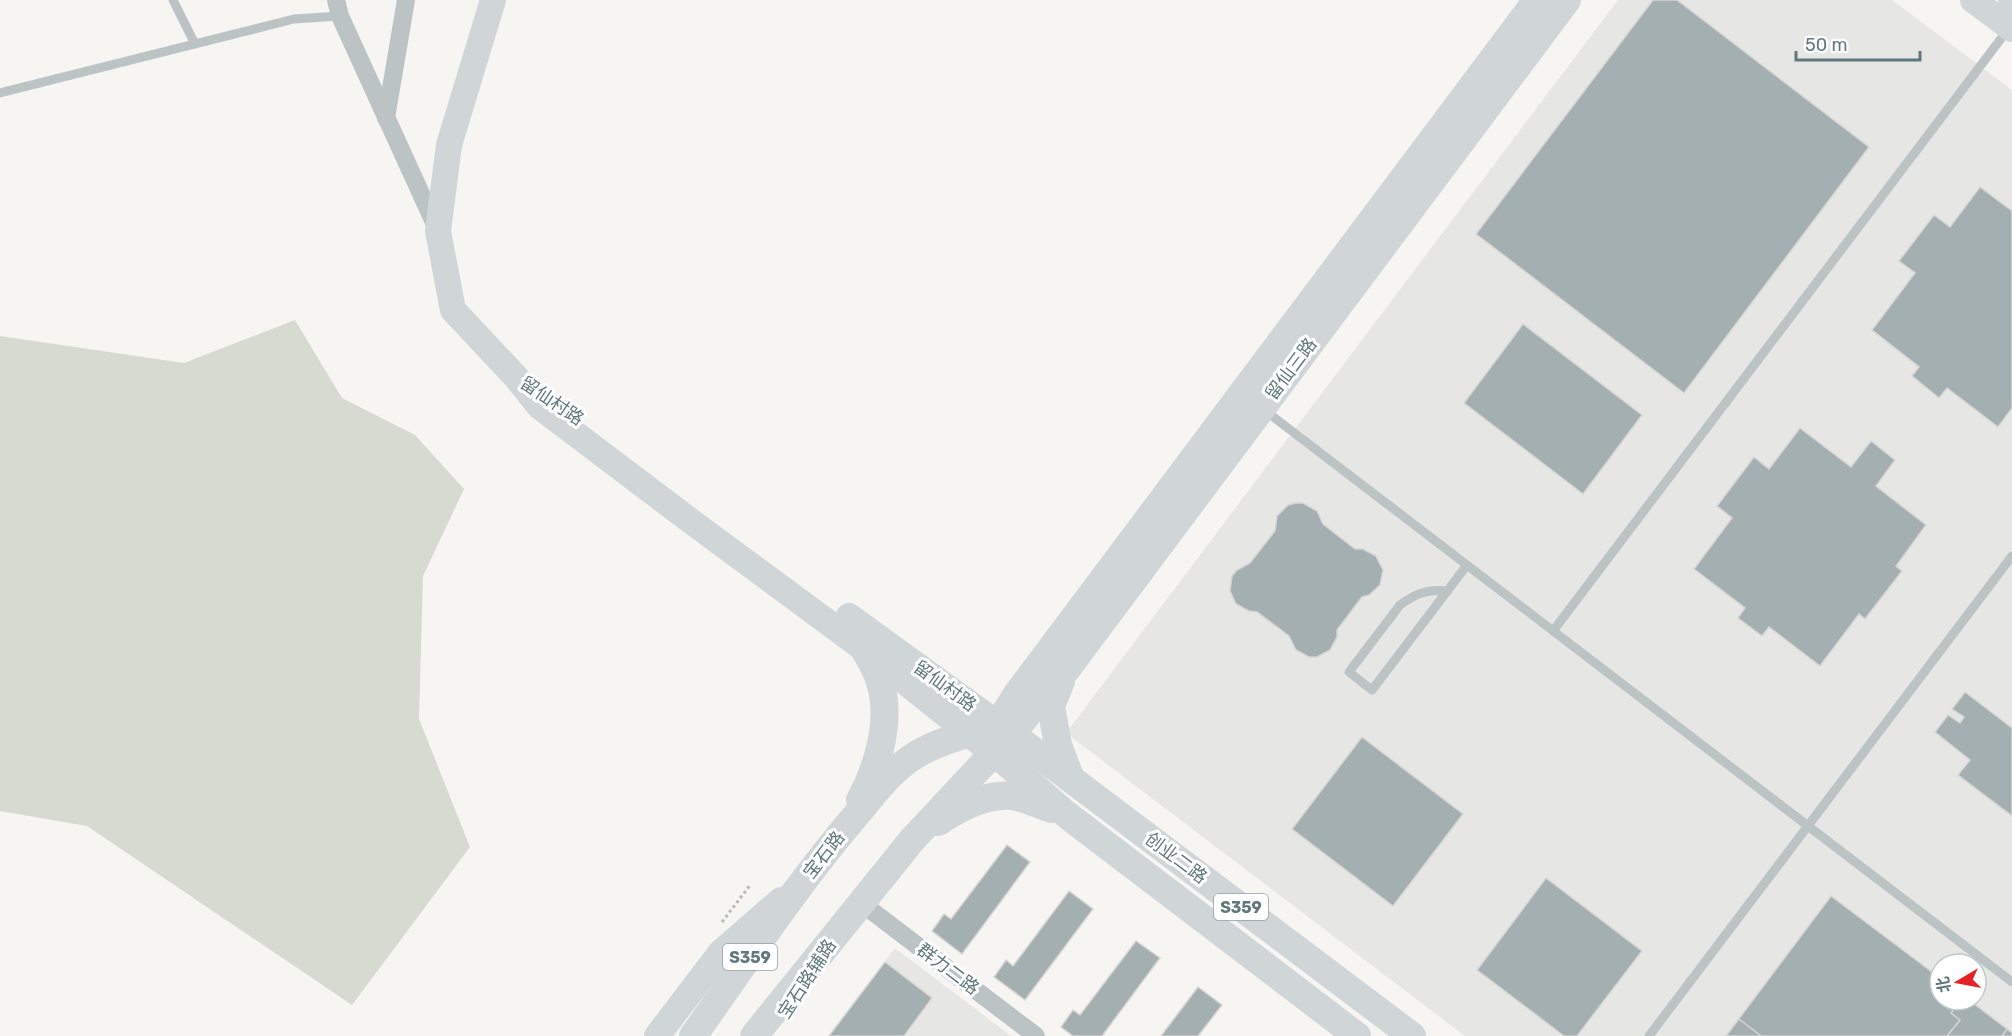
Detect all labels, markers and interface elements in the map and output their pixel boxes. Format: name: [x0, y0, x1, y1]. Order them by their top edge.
scale bar: [1796, 24, 1920, 62]
text: 50 m: [1805, 34, 1848, 56]
street label: 留仙三路: [1261, 334, 1321, 404]
street label: 留仙村路: [516, 372, 588, 430]
street label: 留仙村路: [909, 656, 981, 716]
street label: 宝石路: [799, 827, 849, 883]
street label: 创业二路: [1141, 828, 1211, 888]
road number: S359: [1214, 894, 1268, 920]
street label: 宝石路辅路: [773, 935, 841, 1023]
street label: 群力二路: [913, 939, 983, 999]
road number: S359: [723, 944, 777, 970]
north arrow: [1928, 952, 1988, 1012]
text: 北: [1933, 975, 1954, 994]

